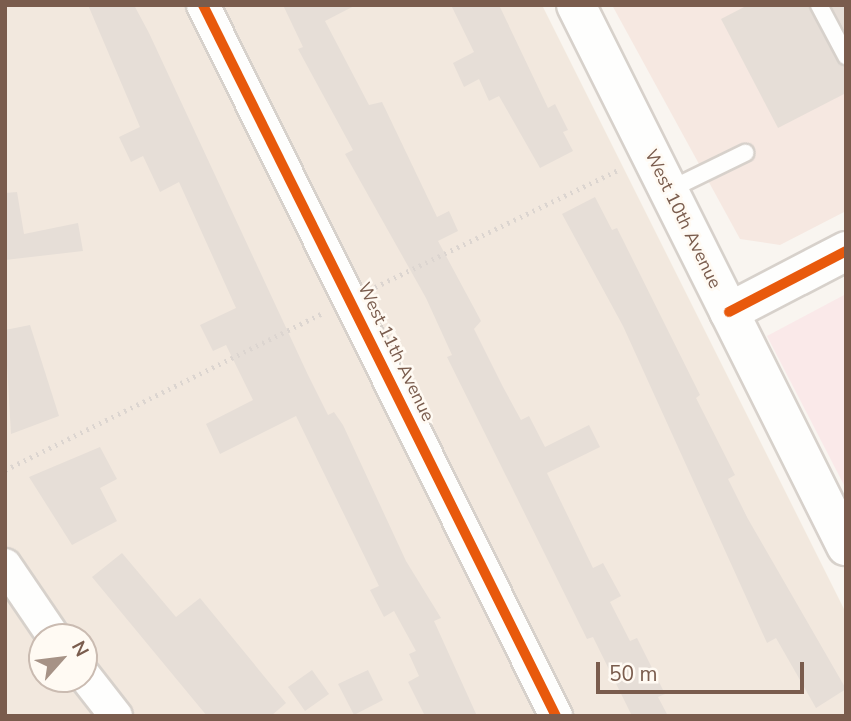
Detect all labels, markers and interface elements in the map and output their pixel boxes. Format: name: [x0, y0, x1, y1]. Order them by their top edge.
street label: West 10th Avenue: [640, 146, 726, 292]
street label: West 11th Avenue: [353, 279, 439, 425]
north arrow: [28, 623, 98, 693]
text: N: [65, 637, 95, 661]
scale bar: [599, 648, 807, 692]
text: 50 m: [609, 660, 658, 688]

